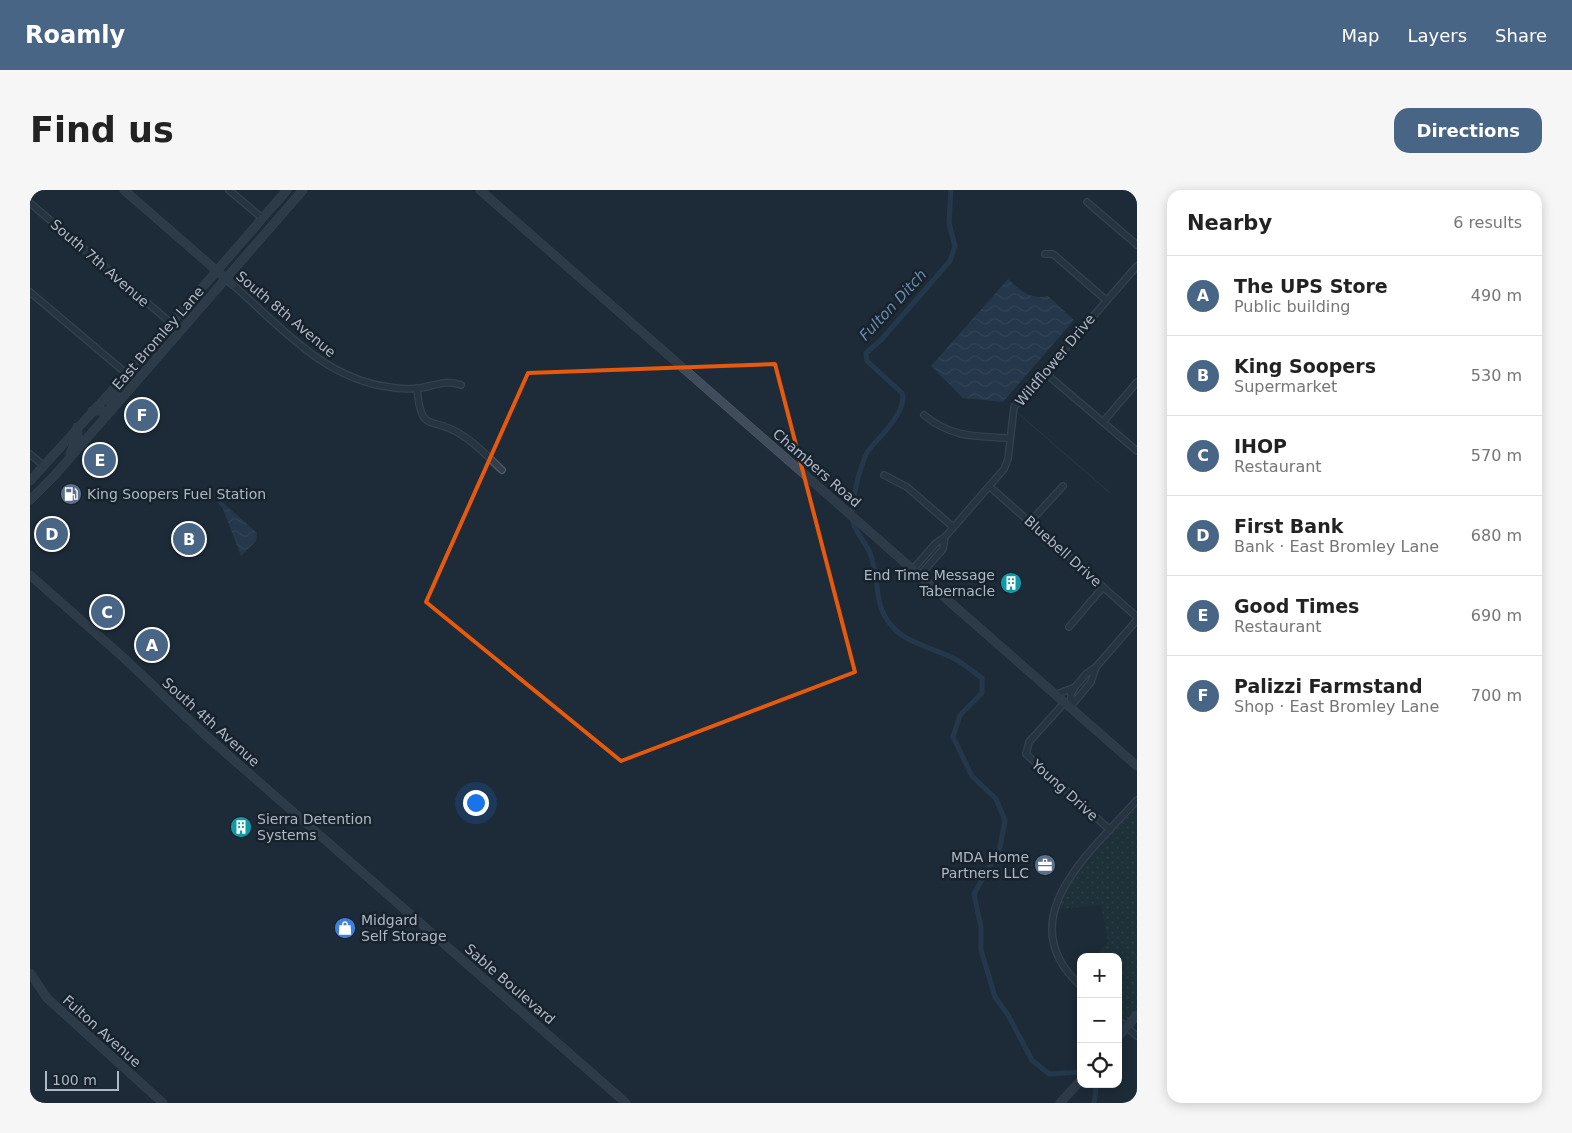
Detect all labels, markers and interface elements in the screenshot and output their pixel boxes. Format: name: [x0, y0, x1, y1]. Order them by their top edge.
text: Roamly: [25, 21, 125, 49]
text: Map: [1341, 25, 1379, 46]
text: Layers: [1407, 25, 1467, 46]
text: Share: [1495, 25, 1547, 46]
button: Directions: [1394, 108, 1542, 153]
text: Find us: [30, 110, 174, 150]
text: Nearby: [1187, 211, 1272, 235]
text: 6 results: [1453, 213, 1522, 232]
street label: South 7th Avenue: [48, 216, 152, 310]
water label: Fulton Ditch: [856, 266, 930, 344]
street label: South 8th Avenue: [233, 268, 339, 360]
text: The UPS Store: [1234, 275, 1388, 297]
street label: East Bromley Lane: [109, 283, 207, 393]
text: A: [1197, 286, 1209, 305]
text: 490 m: [1471, 286, 1522, 305]
text: Public building: [1234, 297, 1351, 316]
street label: Wildflower Drive: [1012, 311, 1098, 409]
text: King Soopers: [1234, 355, 1376, 377]
text: B: [1197, 366, 1209, 385]
text: 530 m: [1471, 366, 1522, 385]
text: Supermarket: [1234, 377, 1337, 396]
pin: F: [126, 396, 158, 434]
street label: Chambers Road: [770, 426, 864, 510]
text: IHOP: [1234, 435, 1287, 457]
pin: E: [84, 441, 116, 479]
text: C: [1197, 446, 1209, 465]
text: 570 m: [1471, 446, 1522, 465]
text: Restaurant: [1234, 457, 1322, 476]
fuel station icon: King Soopers Fuel Station: [59, 482, 83, 506]
place label: King Soopers Fuel Station: [87, 486, 266, 502]
street label: Bluebell Drive: [1021, 512, 1105, 590]
pin: D: [36, 515, 68, 553]
text: First Bank: [1234, 515, 1343, 537]
pin: B: [173, 520, 205, 558]
text: D: [1196, 526, 1210, 545]
text: 680 m: [1471, 526, 1522, 545]
text: Bank · East Bromley Lane: [1234, 537, 1439, 556]
place label: End Time Message Tabernacle: [864, 567, 995, 599]
building icon: End Time Message Tabernacle: [999, 571, 1023, 595]
pin: C: [91, 593, 123, 631]
text: Good Times: [1234, 595, 1359, 617]
text: E: [1198, 606, 1208, 625]
text: 690 m: [1471, 606, 1522, 625]
text: Restaurant: [1234, 617, 1322, 636]
pin: A: [136, 626, 168, 664]
street label: South 4th Avenue: [159, 674, 263, 770]
text: Palizzi Farmstand: [1234, 675, 1423, 697]
text: F: [1198, 686, 1208, 705]
text: 700 m: [1471, 686, 1522, 705]
text: Shop · East Bromley Lane: [1234, 697, 1439, 716]
street label: Young Drive: [1028, 755, 1101, 824]
your location: [463, 790, 489, 816]
place label: Sierra Detention Systems: [257, 811, 372, 843]
building icon: Sierra Detention Systems: [229, 815, 253, 839]
place label: MDA Home Partners LLC: [941, 849, 1029, 881]
office icon: MDA Home Partners LLC: [1033, 853, 1057, 877]
place label: Midgard Self Storage: [361, 912, 447, 944]
shop icon: Midgard Self Storage: [333, 916, 357, 940]
street label: Sable Boulevard: [462, 941, 558, 1027]
map controls: [1077, 953, 1122, 1088]
button: +: [1077, 953, 1122, 998]
street label: Fulton Avenue: [60, 992, 144, 1070]
button: −: [1077, 998, 1122, 1043]
button: locate: [1077, 1043, 1122, 1088]
scale bar: [45, 1068, 119, 1091]
text: 100 m: [52, 1072, 97, 1088]

